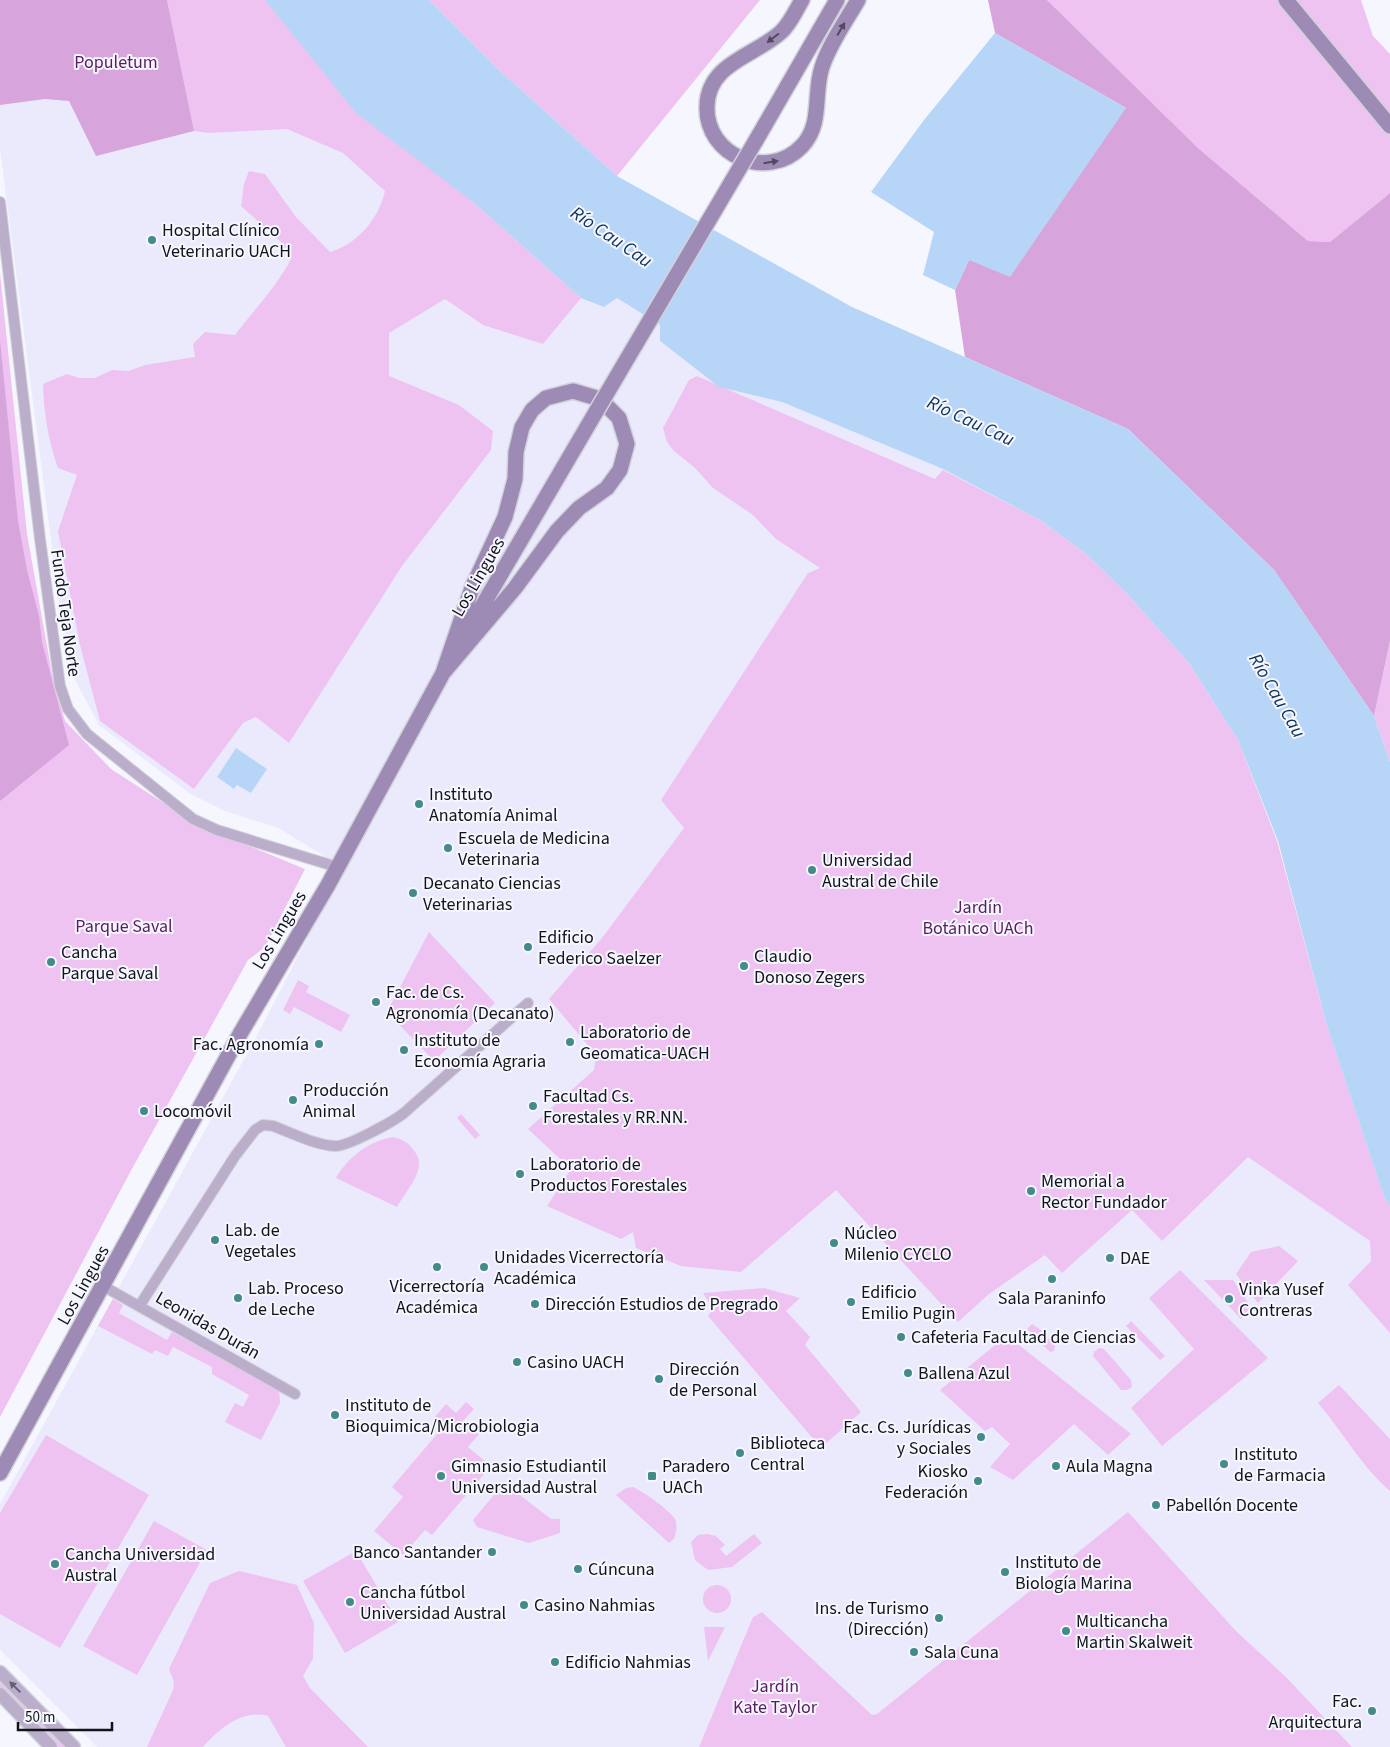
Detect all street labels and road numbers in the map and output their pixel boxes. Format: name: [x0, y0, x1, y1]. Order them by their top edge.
street label: Los Lingues: [446, 533, 511, 621]
street label: Fundo Teja Norte: [44, 548, 87, 678]
street label: Los Lingues: [246, 886, 313, 974]
street label: Los Lingues: [51, 1241, 116, 1330]
street label: Leonidas Durán: [151, 1285, 265, 1366]

